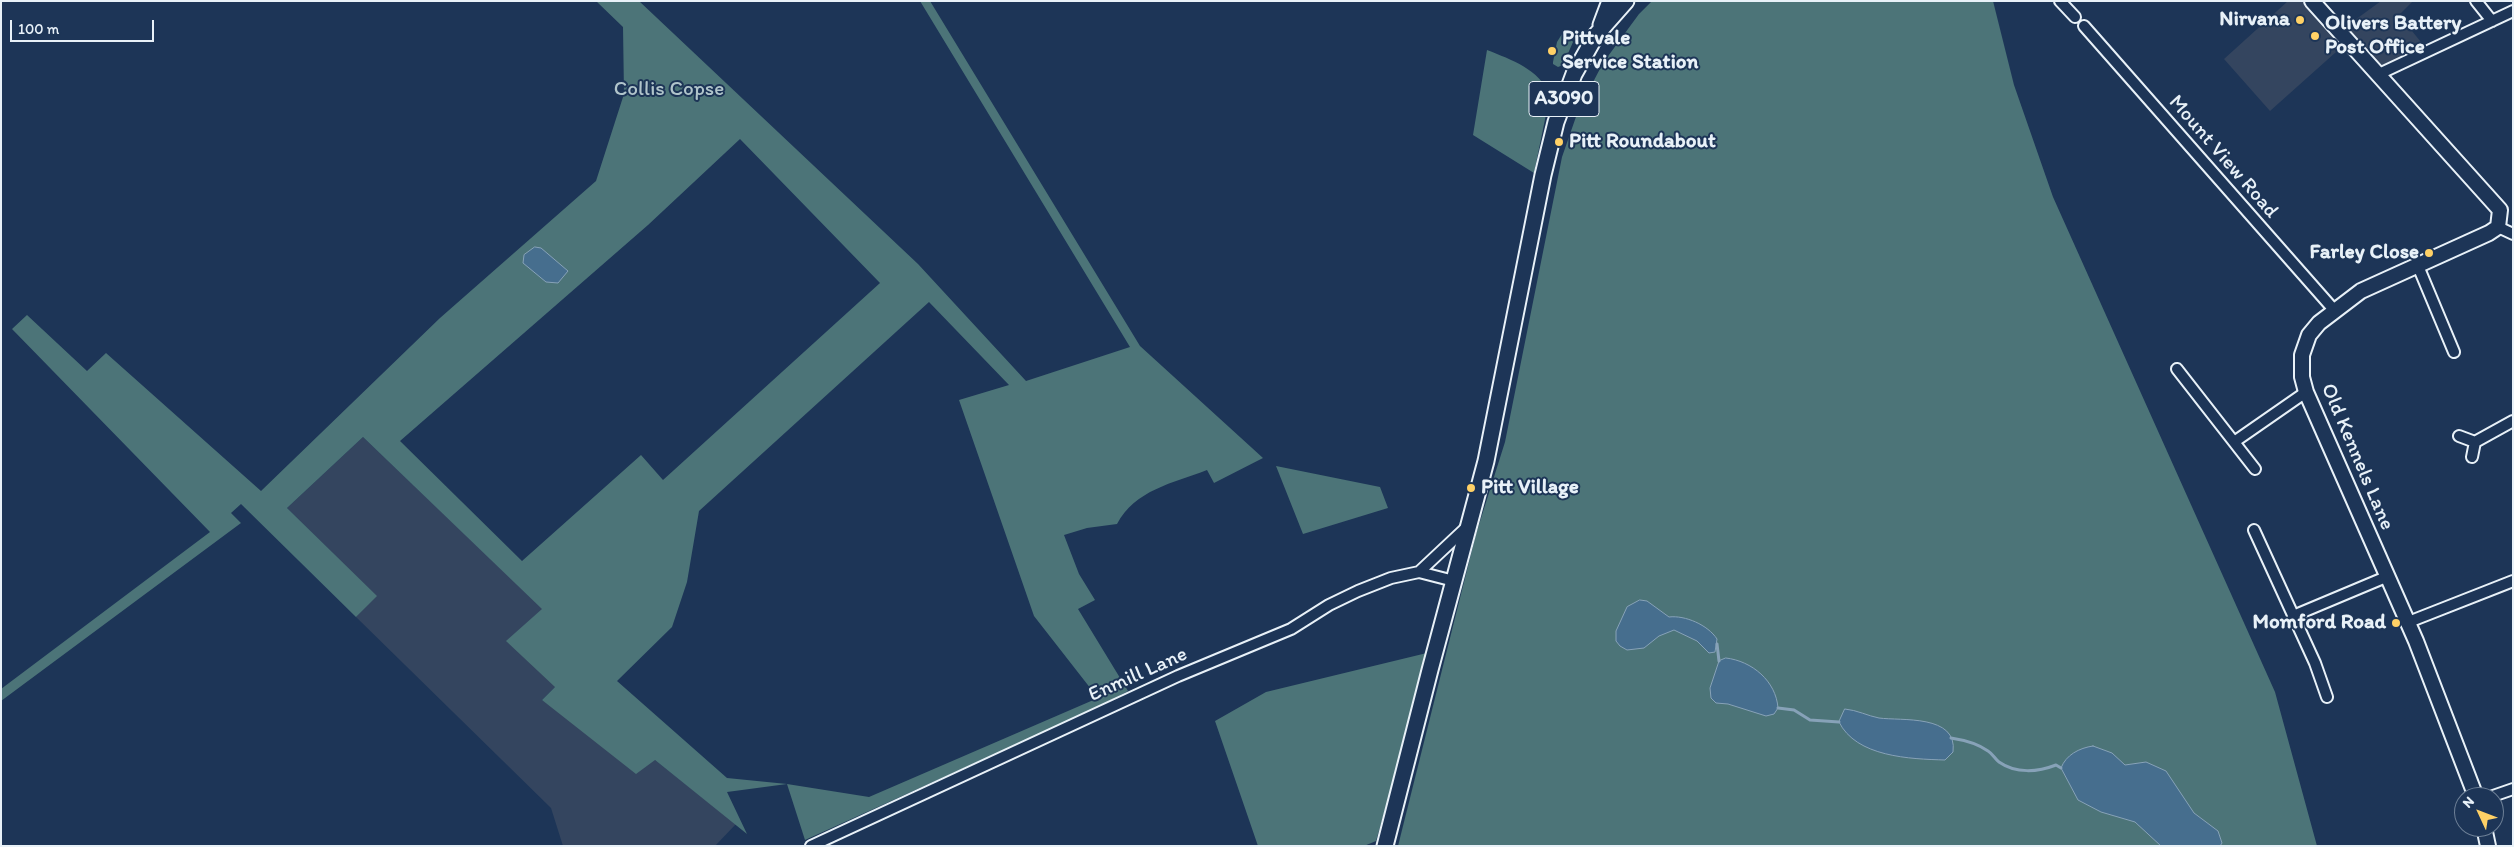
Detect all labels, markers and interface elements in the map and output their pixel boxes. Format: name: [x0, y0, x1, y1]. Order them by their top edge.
place label: Nirvana: [2219, 7, 2290, 33]
scale bar: [12, 10, 156, 42]
place label: Olivers Battery Post Office: [2325, 11, 2461, 61]
marker: Nirvana: [2294, 14, 2306, 26]
text: 100 m: [18, 20, 59, 38]
place label: Pittvale Service Station: [1562, 26, 1698, 76]
marker: Olivers Battery Post Office: [2309, 30, 2321, 42]
marker: Pittvale Service Station: [1546, 45, 1558, 57]
park label: Collis Copse: [614, 77, 724, 103]
road number: A3090: [1529, 82, 1599, 116]
street label: Mount View Road: [2163, 90, 2283, 224]
place label: Pitt Roundabout: [1569, 129, 1716, 155]
marker: Pitt Roundabout: [1553, 136, 1565, 148]
place label: Farley Close: [2310, 240, 2419, 266]
marker: Farley Close: [2423, 247, 2435, 259]
street label: Old Kennels Lane: [2315, 380, 2399, 534]
place label: Pitt Village: [1481, 475, 1579, 501]
marker: Pitt Village: [1465, 482, 1477, 494]
place label: Momford Road: [2253, 610, 2386, 636]
marker: Momford Road: [2390, 617, 2402, 629]
street label: Enmill Lane: [1085, 642, 1191, 708]
north arrow: [2454, 787, 2504, 837]
text: N: [2459, 793, 2478, 811]

